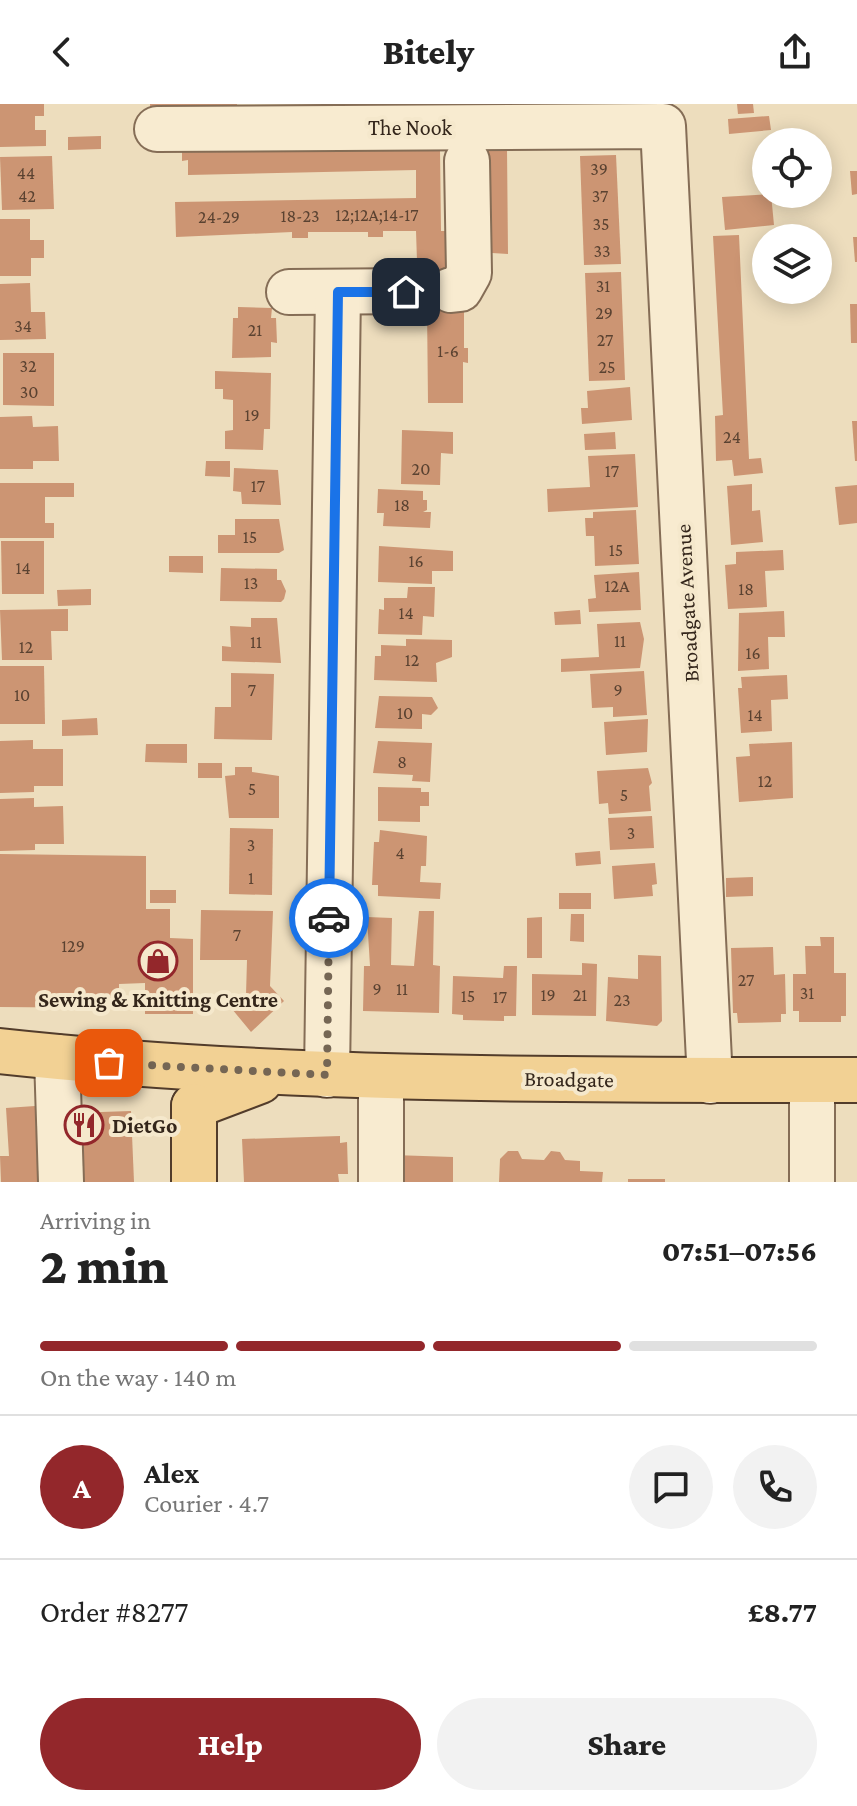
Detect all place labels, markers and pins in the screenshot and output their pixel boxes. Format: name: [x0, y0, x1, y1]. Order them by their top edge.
pin: [372, 258, 440, 326]
shop icon: Sewing & Knitting Centre: [137, 940, 179, 982]
place label: Sewing & Knitting Centre: [38, 987, 278, 1012]
pin: [75, 1029, 143, 1097]
restaurant icon: DietGo: [63, 1104, 105, 1146]
place label: DietGo: [112, 1113, 177, 1138]

